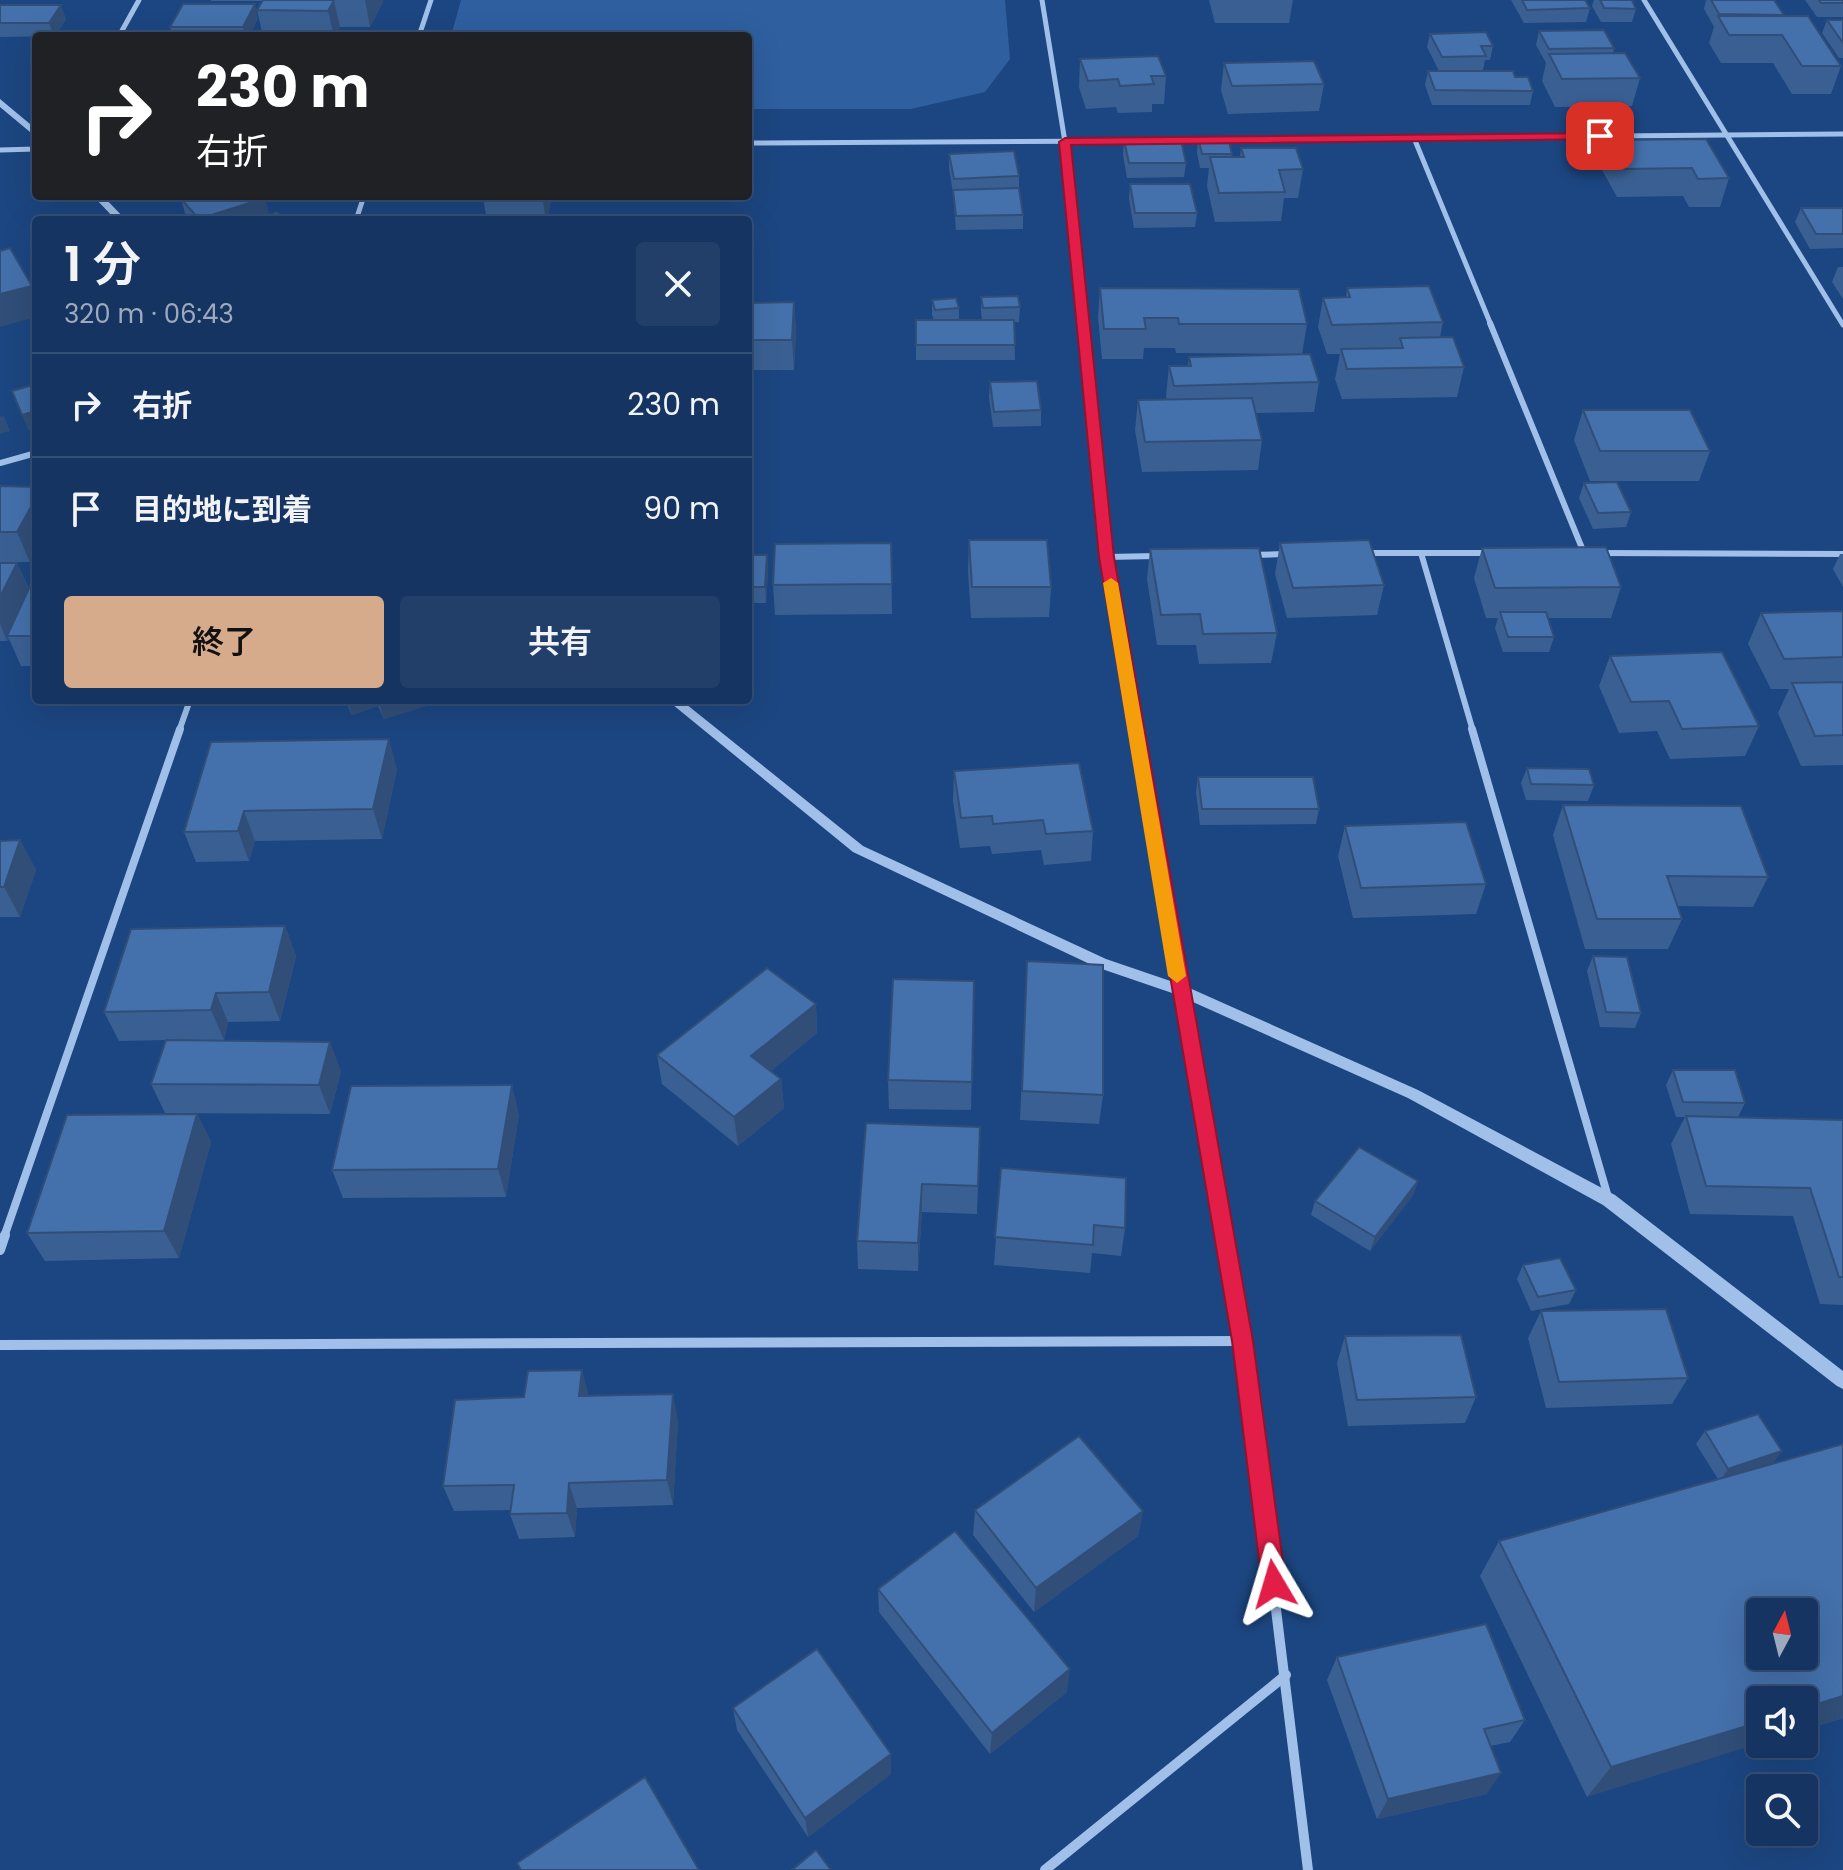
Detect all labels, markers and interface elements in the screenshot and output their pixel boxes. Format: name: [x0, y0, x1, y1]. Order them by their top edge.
text: 230 m: [196, 48, 370, 127]
icon: right: [64, 64, 168, 168]
pin: [1566, 102, 1634, 170]
icon: arrive: [1578, 114, 1622, 158]
text: 右折: [196, 126, 268, 177]
text: 1 分: [64, 231, 141, 298]
button: close: [636, 242, 720, 326]
text: 320 m · 06:43: [64, 296, 234, 332]
icon: right: [64, 383, 108, 427]
text: 230 m: [627, 383, 720, 426]
text: 右折: [132, 384, 192, 427]
icon: arrive: [64, 487, 108, 531]
text: 90 m: [643, 487, 720, 530]
text: 目的地に到着: [132, 488, 312, 531]
button: 終了: [64, 596, 384, 688]
button: 共有: [400, 596, 720, 688]
position arrow: [1232, 1542, 1316, 1626]
north arrow: [1746, 1598, 1818, 1670]
map controls: [1746, 1598, 1818, 1846]
button: sound: [1746, 1686, 1818, 1758]
button: search: [1746, 1774, 1818, 1846]

